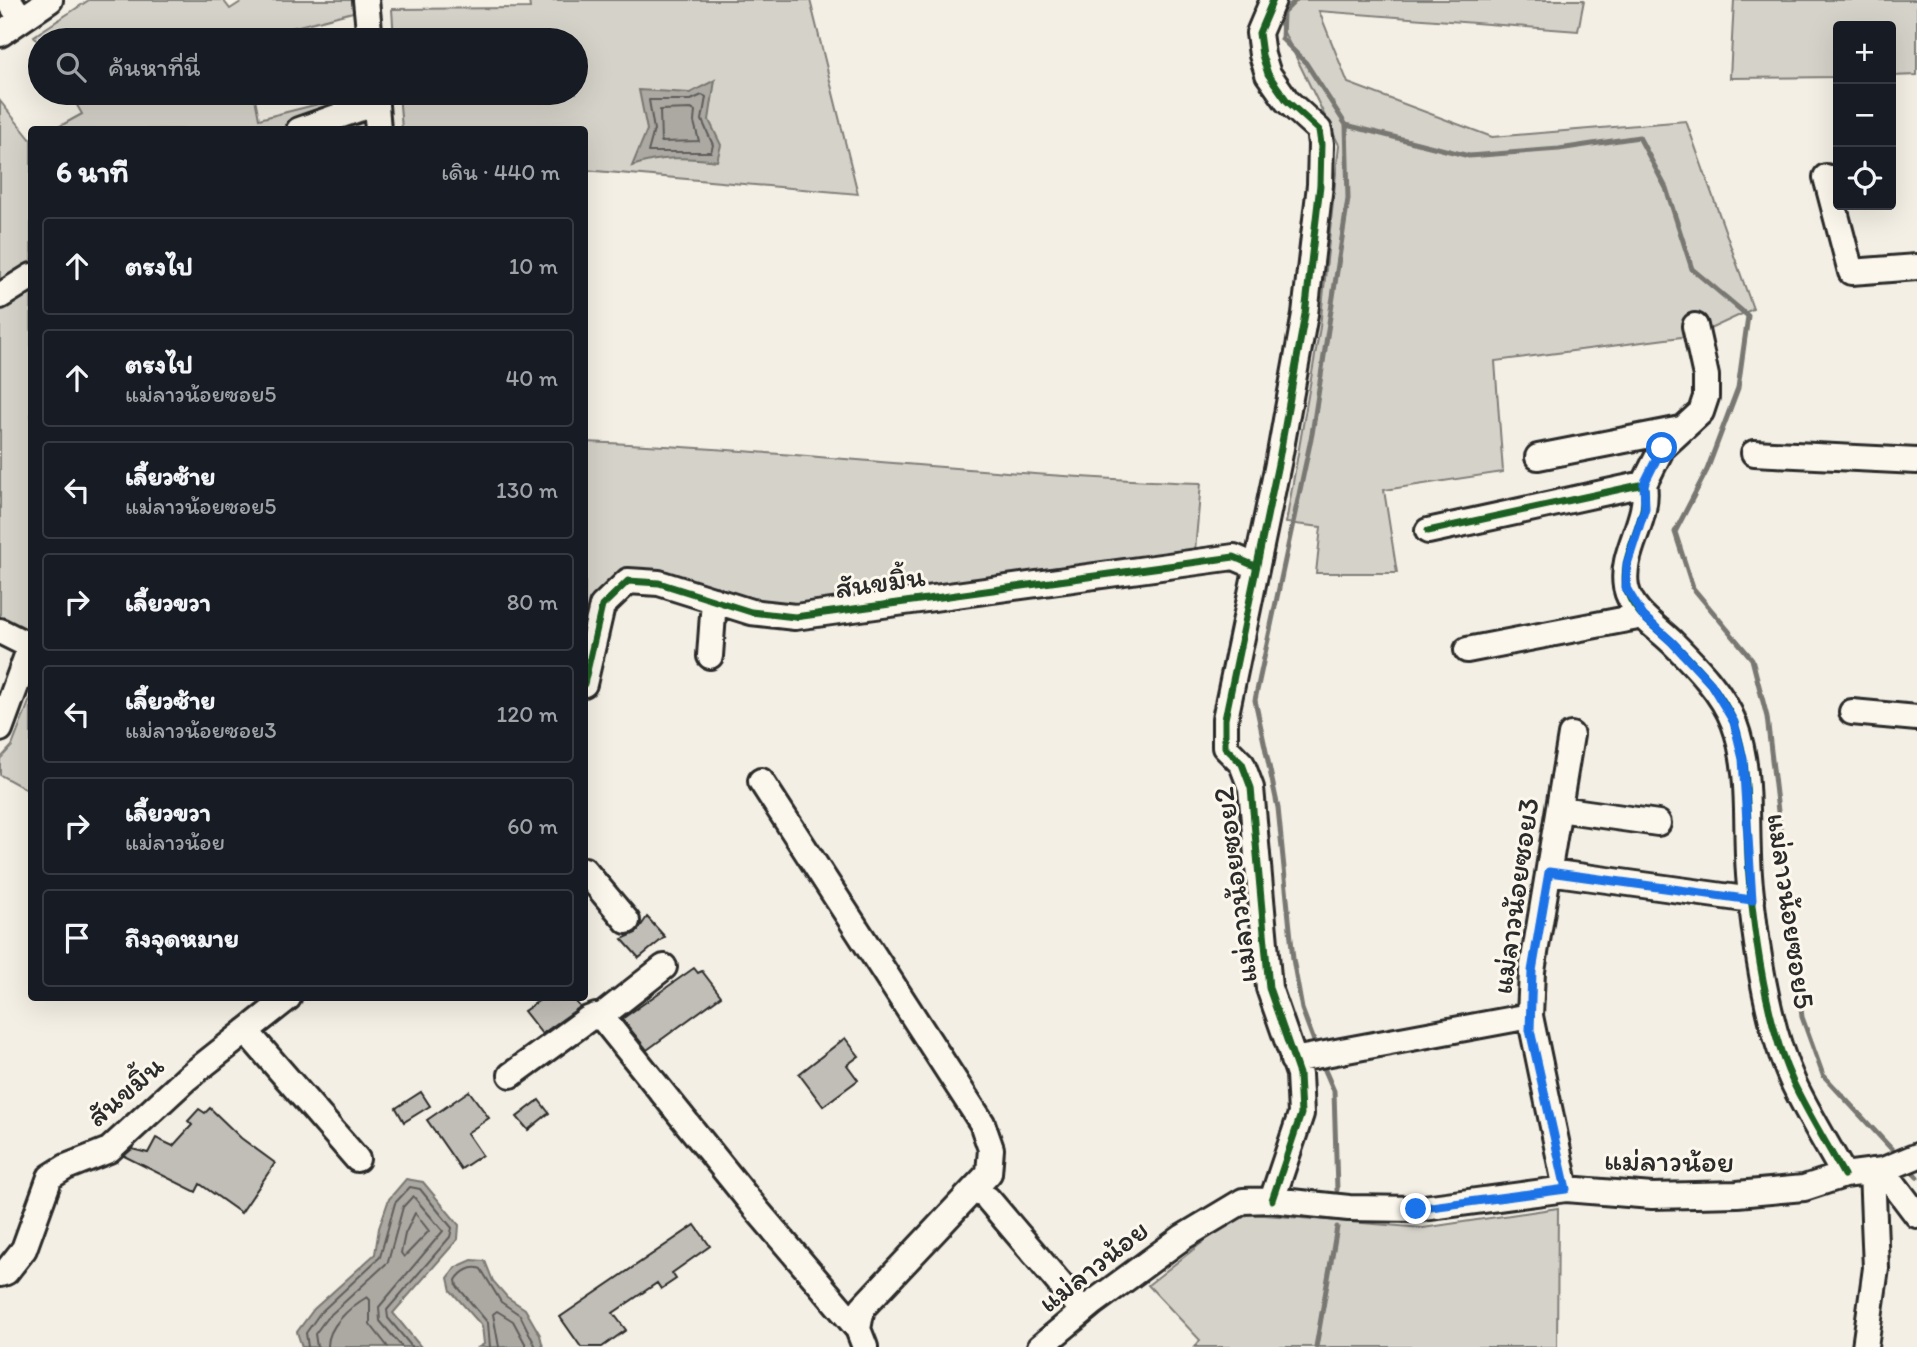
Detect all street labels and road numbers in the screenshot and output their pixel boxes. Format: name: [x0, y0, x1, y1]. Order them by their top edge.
street label: สันขมิ้น: [832, 557, 927, 606]
street label: แม่ลาวน้อยซอย2: [1204, 785, 1265, 985]
street label: แม่ลาวน้อยซอย3: [1482, 795, 1547, 996]
street label: แม่ลาวน้อยซอย5: [1759, 811, 1824, 1011]
street label: สันขมิ้น: [78, 1047, 171, 1134]
street label: แม่ลาวน้อย: [1604, 1141, 1734, 1180]
street label: แม่ลาวน้อย: [1030, 1211, 1155, 1320]

